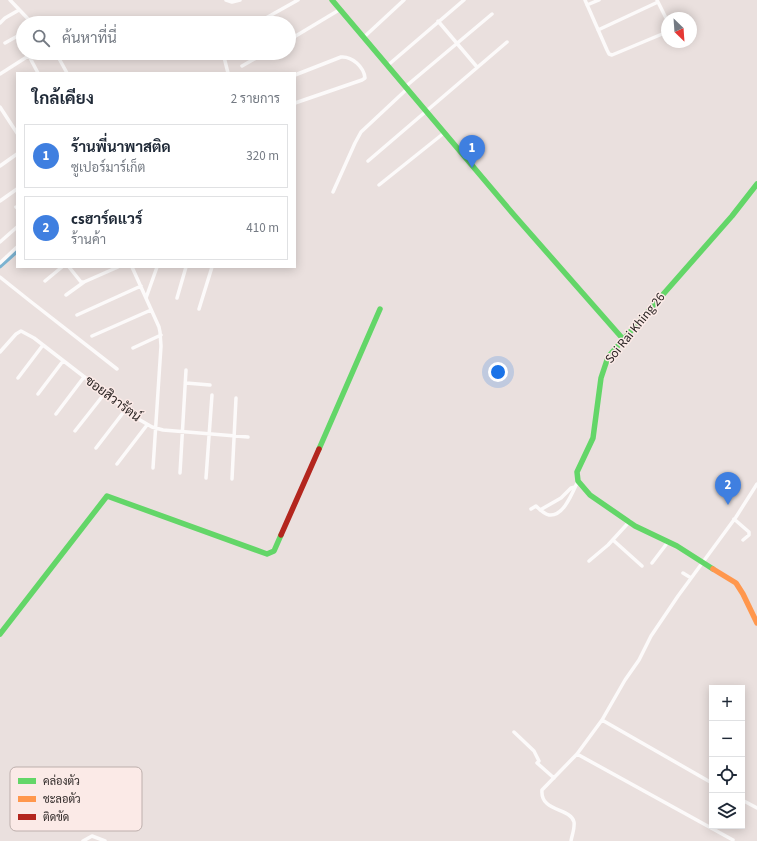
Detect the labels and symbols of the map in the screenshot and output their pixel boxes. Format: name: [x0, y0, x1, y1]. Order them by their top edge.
north arrow: [661, 12, 697, 48]
pin: 1: [459, 135, 485, 168]
street label: Soi Rai Khing 26: [601, 289, 669, 367]
your location: [488, 362, 508, 382]
street label: ซอยสิวารัตน์: [81, 371, 145, 426]
pin: 2: [715, 472, 741, 505]
legend: [10, 767, 142, 831]
text: คล่องตัว: [43, 774, 80, 789]
text: ชะลอตัว: [43, 792, 81, 807]
text: ติดขัด: [43, 810, 69, 825]

